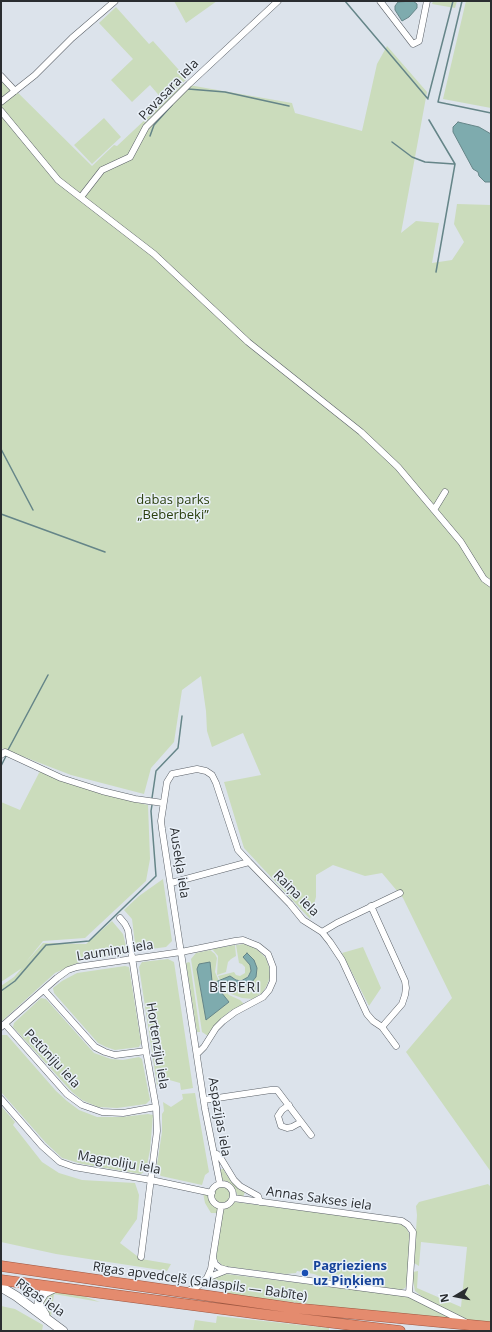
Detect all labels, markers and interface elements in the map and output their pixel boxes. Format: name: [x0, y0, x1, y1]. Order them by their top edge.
street label: Pavasara iela: [136, 56, 202, 124]
park label: dabas parks „Beberbeķi”: [136, 492, 210, 523]
street label: Ausekļa iela: [166, 826, 192, 900]
street label: Raiņa iela: [270, 868, 322, 920]
street label: Laumiņu iela: [75, 937, 155, 965]
district label: BEBERI: [209, 980, 261, 996]
street label: Hortenziju iela: [142, 1001, 172, 1091]
street label: Petūniju iela: [21, 1026, 83, 1092]
street label: Aspazijas iela: [204, 1076, 234, 1158]
street label: Magnoliju iela: [76, 1148, 162, 1178]
street label: Annas Sakses iela: [265, 1184, 373, 1214]
place label: Pagrieziens uz Piņķiem: [313, 1258, 387, 1289]
street label: Rīgas apvedceļš (Salaspils — Babīte): [92, 1259, 308, 1305]
marker: Pagrieziens uz Piņķiem: [300, 1268, 310, 1278]
street label: Rīgas iela: [12, 1275, 68, 1321]
north arrow: [436, 1276, 476, 1316]
text: N: [436, 1292, 452, 1304]

